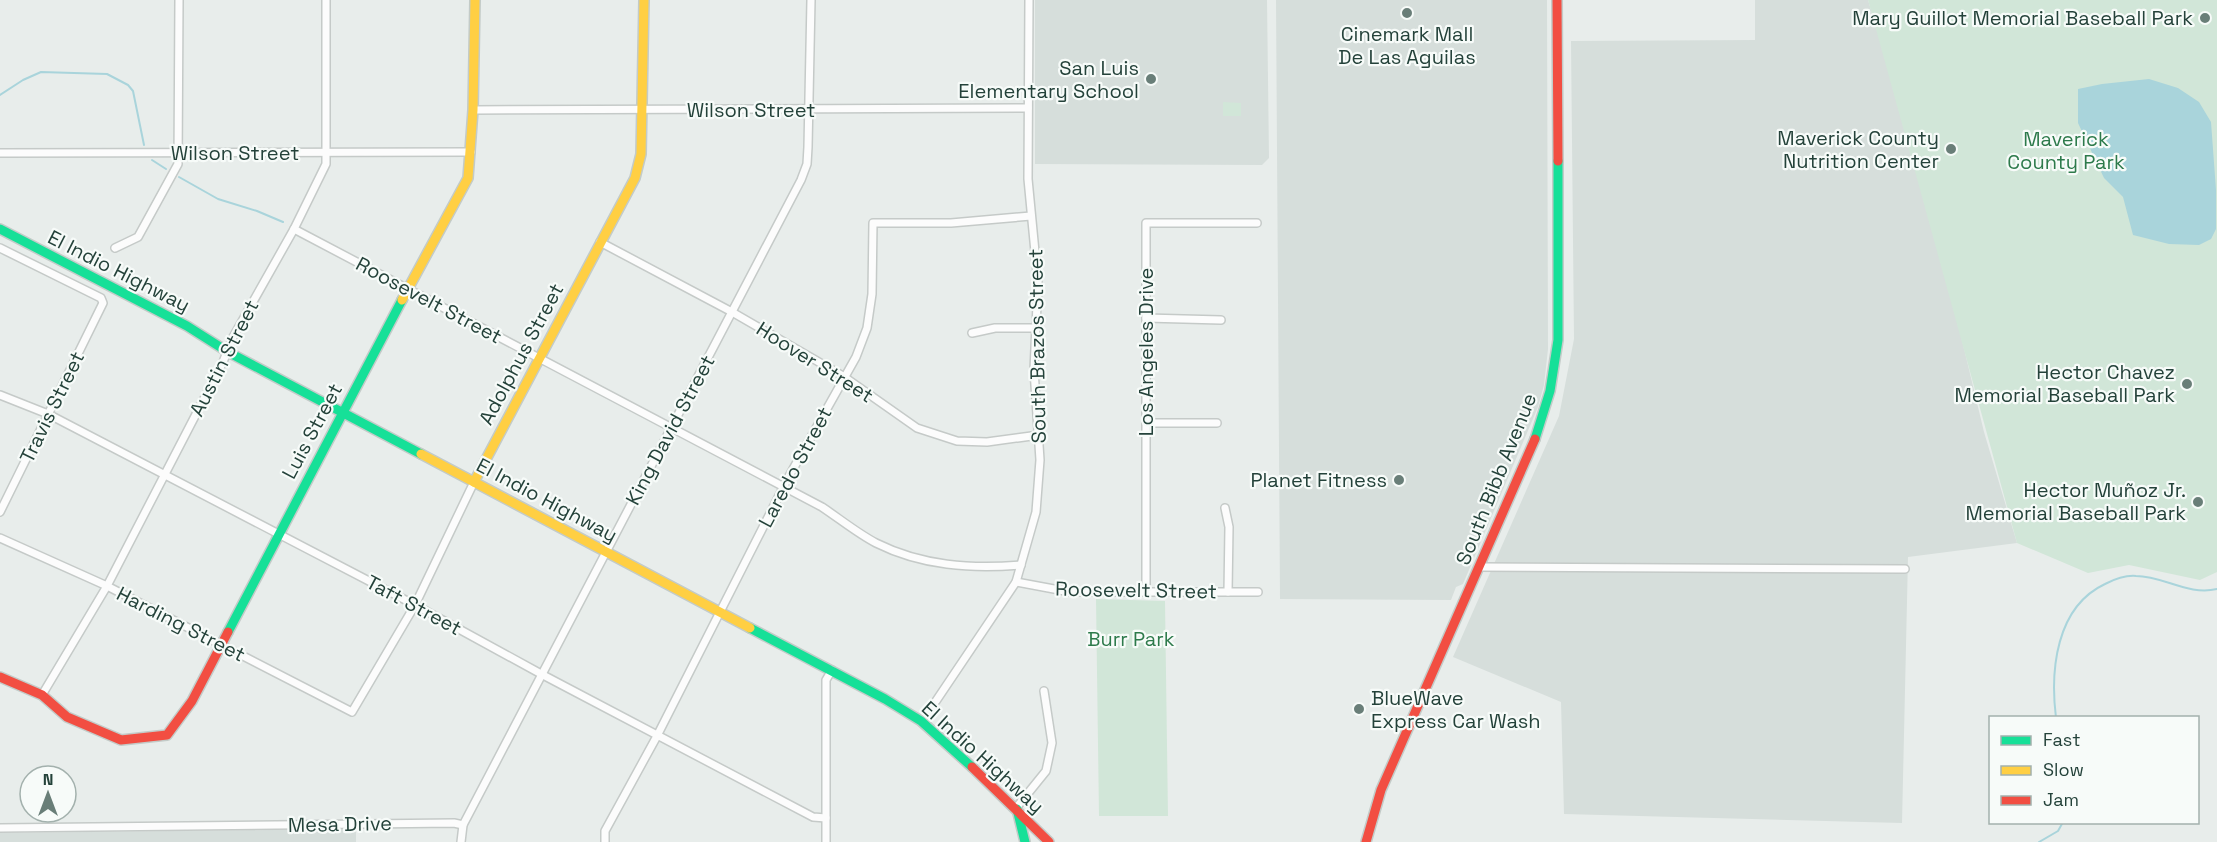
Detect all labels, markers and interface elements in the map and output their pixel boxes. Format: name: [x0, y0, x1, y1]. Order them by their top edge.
place label: Mary Guillot Memorial Baseball Park: [1852, 5, 2193, 31]
marker: Cinemark Mall De Las Aguilas: [1400, 6, 1414, 20]
marker: Mary Guillot Memorial Baseball Park: [2198, 11, 2212, 25]
place label: Cinemark Mall De Las Aguilas: [1338, 21, 1476, 70]
place label: San Luis Elementary School: [958, 55, 1139, 104]
marker: San Luis Elementary School: [1144, 72, 1158, 86]
street label: Wilson Street: [687, 97, 815, 123]
place label: Maverick County Nutrition Center: [1777, 125, 1939, 174]
park label: Maverick County Park: [2007, 126, 2125, 175]
street label: Wilson Street: [171, 140, 299, 166]
marker: Maverick County Nutrition Center: [1944, 142, 1958, 156]
street label: El Indio Highway: [44, 224, 194, 318]
street label: South Brazos Street: [1022, 248, 1052, 444]
street label: Roosevelt Street: [351, 251, 507, 349]
street label: Los Angeles Drive: [1133, 268, 1159, 436]
street label: Adolphus Street: [473, 279, 569, 429]
street label: Austin Street: [183, 295, 265, 421]
street label: Hoover Street: [752, 316, 878, 408]
street label: Travis Street: [14, 347, 90, 467]
street label: King David Street: [619, 350, 721, 510]
place label: Hector Chavez Memorial Baseball Park: [1954, 359, 2175, 408]
marker: Hector Chavez Memorial Baseball Park: [2180, 377, 2194, 391]
street label: Luis Street: [276, 379, 348, 483]
street label: South Bibb Avenue: [1450, 389, 1542, 569]
street label: Laredo Street: [752, 402, 838, 532]
street label: El Indio Highway: [472, 452, 622, 548]
place label: Planet Fitness: [1250, 467, 1387, 493]
marker: Planet Fitness: [1392, 473, 1406, 487]
place label: Hector Muñoz Jr. Memorial Baseball Park: [1965, 477, 2186, 526]
marker: Hector Muñoz Jr. Memorial Baseball Park: [2191, 495, 2205, 509]
street label: Taft Street: [362, 569, 466, 641]
street label: Roosevelt Street: [1055, 576, 1217, 604]
street label: Harding Street: [112, 580, 250, 668]
park label: Burr Park: [1087, 626, 1175, 652]
place label: BlueWave Express Car Wash: [1371, 685, 1541, 734]
street label: El Indio Highway: [916, 695, 1050, 819]
marker: BlueWave Express Car Wash: [1352, 702, 1366, 716]
legend: [1989, 716, 2199, 824]
text: Fast: [2043, 728, 2080, 751]
text: Slow: [2043, 758, 2084, 781]
north arrow: [18, 764, 78, 824]
text: N: [43, 769, 53, 790]
text: Jam: [2043, 788, 2079, 811]
street label: Mesa Drive: [288, 810, 392, 838]

